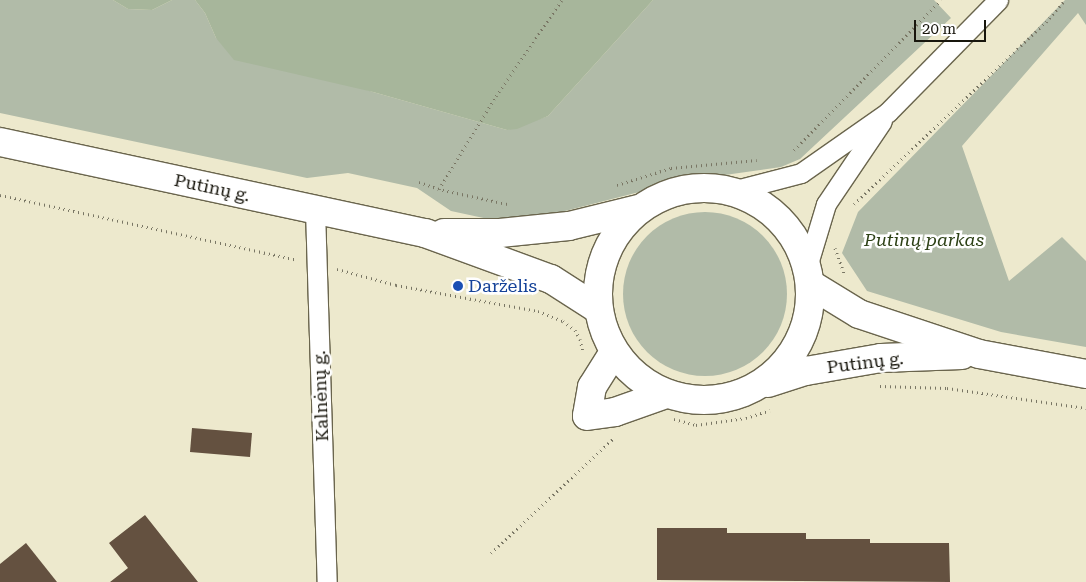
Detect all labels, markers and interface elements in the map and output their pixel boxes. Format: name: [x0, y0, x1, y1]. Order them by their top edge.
scale bar: [916, 10, 988, 42]
text: 20 m: [922, 20, 956, 38]
street label: Putinų g.: [172, 169, 252, 207]
park label: Putinų parkas: [864, 229, 984, 251]
place label: Darželis: [468, 275, 537, 297]
marker: Darželis: [452, 280, 464, 292]
street label: Putinų g.: [825, 348, 905, 378]
street label: Kalnėnų g.: [309, 350, 333, 442]

